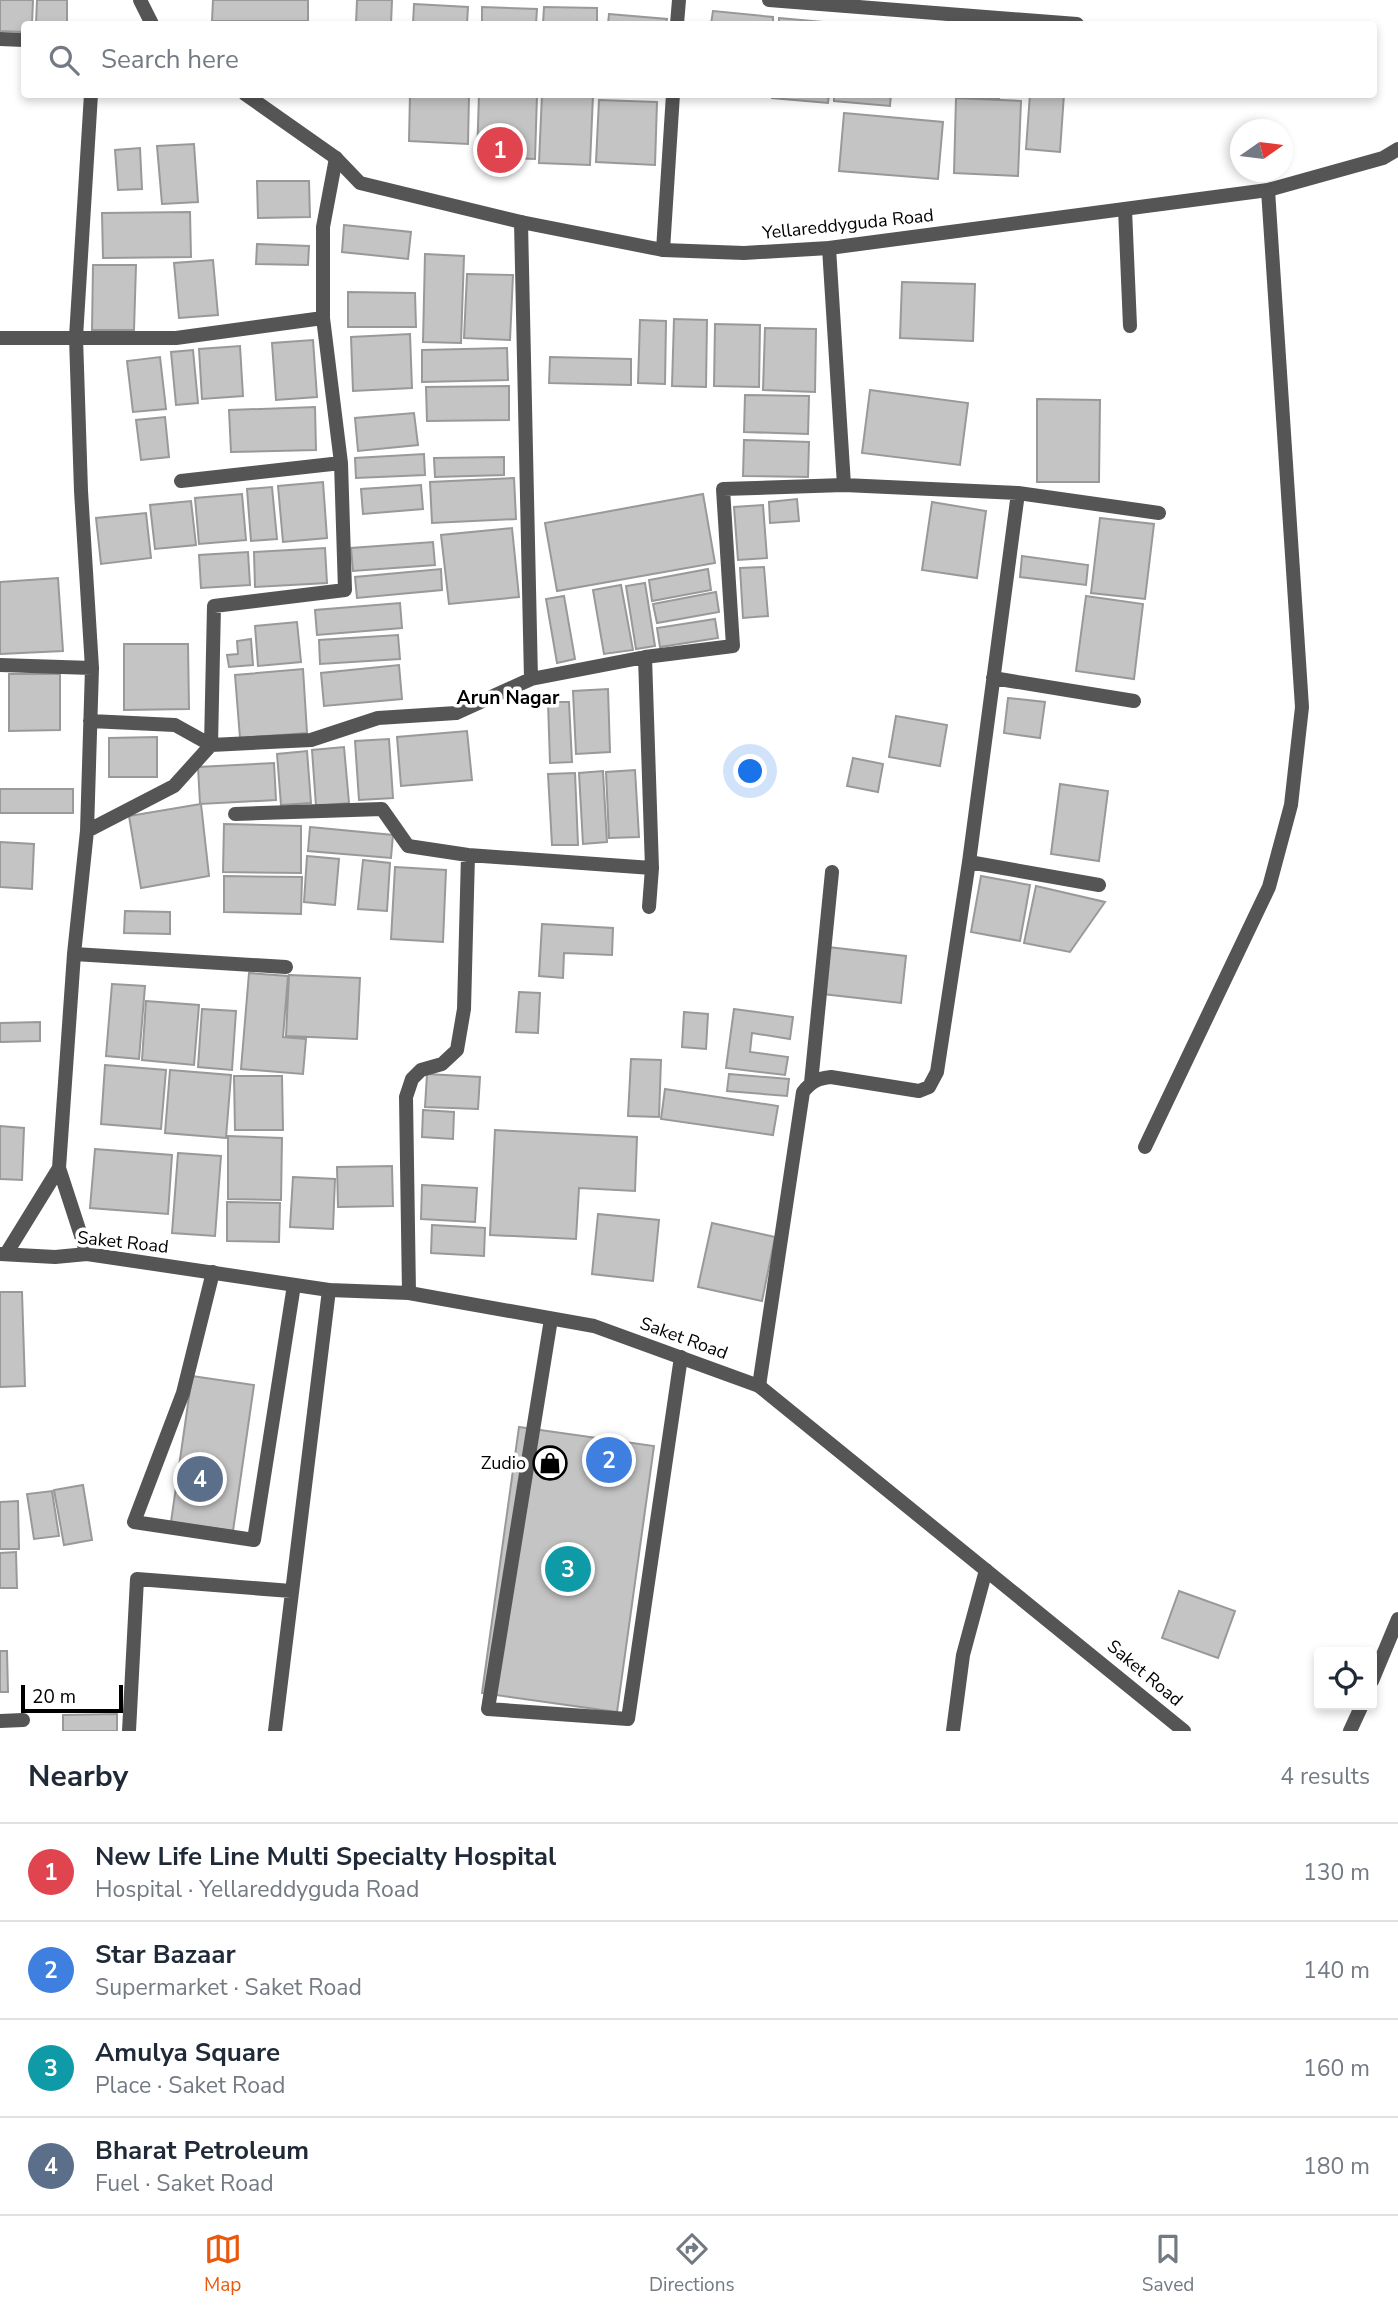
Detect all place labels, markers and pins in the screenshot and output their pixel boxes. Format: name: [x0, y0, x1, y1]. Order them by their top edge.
pin: 1: [477, 124, 523, 176]
pin: 2: [586, 1434, 632, 1486]
shop icon: Zudio: [531, 1444, 569, 1482]
place label: Zudio: [481, 1451, 526, 1475]
pin: 4: [177, 1453, 223, 1505]
pin: 3: [545, 1543, 591, 1595]

